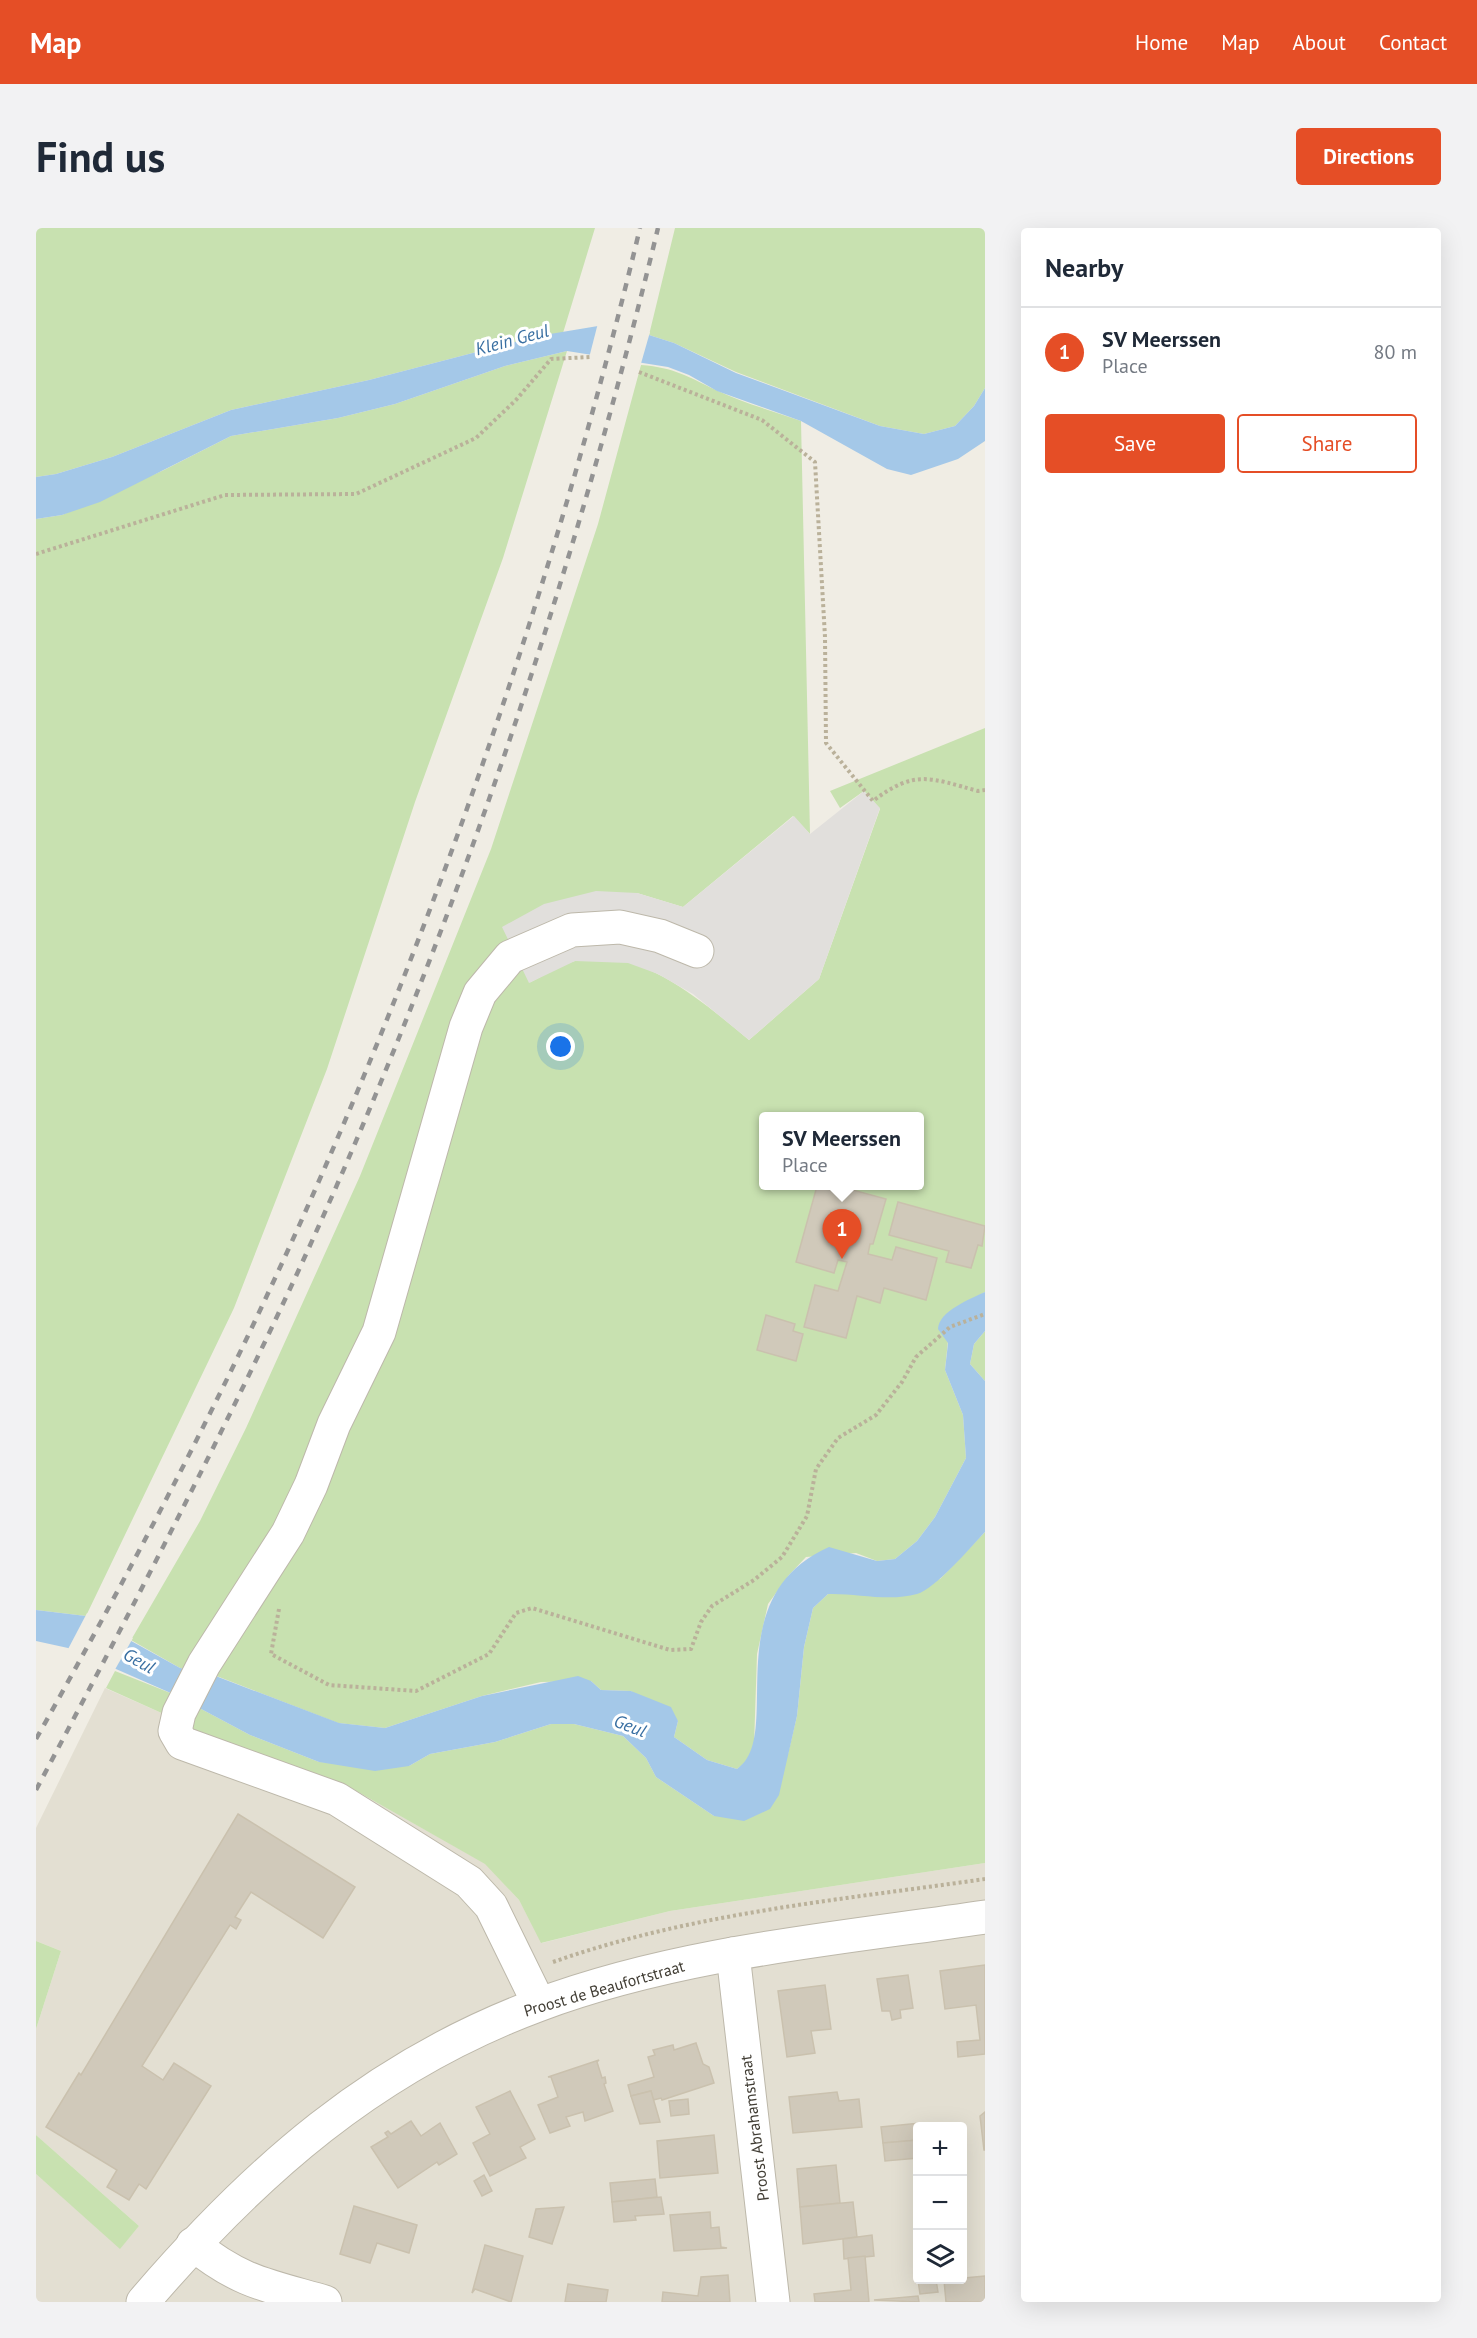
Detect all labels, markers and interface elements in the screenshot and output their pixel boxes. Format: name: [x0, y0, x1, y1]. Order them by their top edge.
text: Map: [30, 24, 81, 61]
text: Home: [1135, 29, 1188, 56]
text: Map: [1221, 29, 1260, 56]
text: About: [1293, 29, 1346, 56]
text: Contact: [1379, 29, 1447, 56]
button: Directions: [1296, 128, 1441, 185]
text: Find us: [36, 129, 165, 184]
text: Nearby: [1045, 251, 1123, 284]
water label: Klein Geul: [473, 319, 551, 360]
text: SV Meerssen: [1102, 325, 1221, 353]
text: 1: [1059, 339, 1070, 365]
text: 80 m: [1374, 339, 1417, 365]
text: Place: [1102, 353, 1148, 379]
button: Save: [1045, 414, 1225, 473]
button: Share: [1237, 414, 1417, 473]
your location: [546, 1032, 575, 1061]
popup: [759, 1112, 924, 1190]
text: SV Meerssen: [782, 1124, 901, 1152]
text: Place: [782, 1152, 828, 1178]
pin: 1: [822, 1210, 862, 1259]
water label: Geul: [119, 1643, 159, 1679]
water label: Geul: [611, 1709, 650, 1742]
street label: Proost de Beaufortstraat: [521, 1955, 687, 2021]
street label: Proost Abrahamstraat: [735, 2053, 773, 2202]
map controls: [913, 2122, 967, 2284]
button: +: [913, 2122, 967, 2176]
button: −: [913, 2176, 967, 2230]
button: layers: [913, 2230, 967, 2284]

